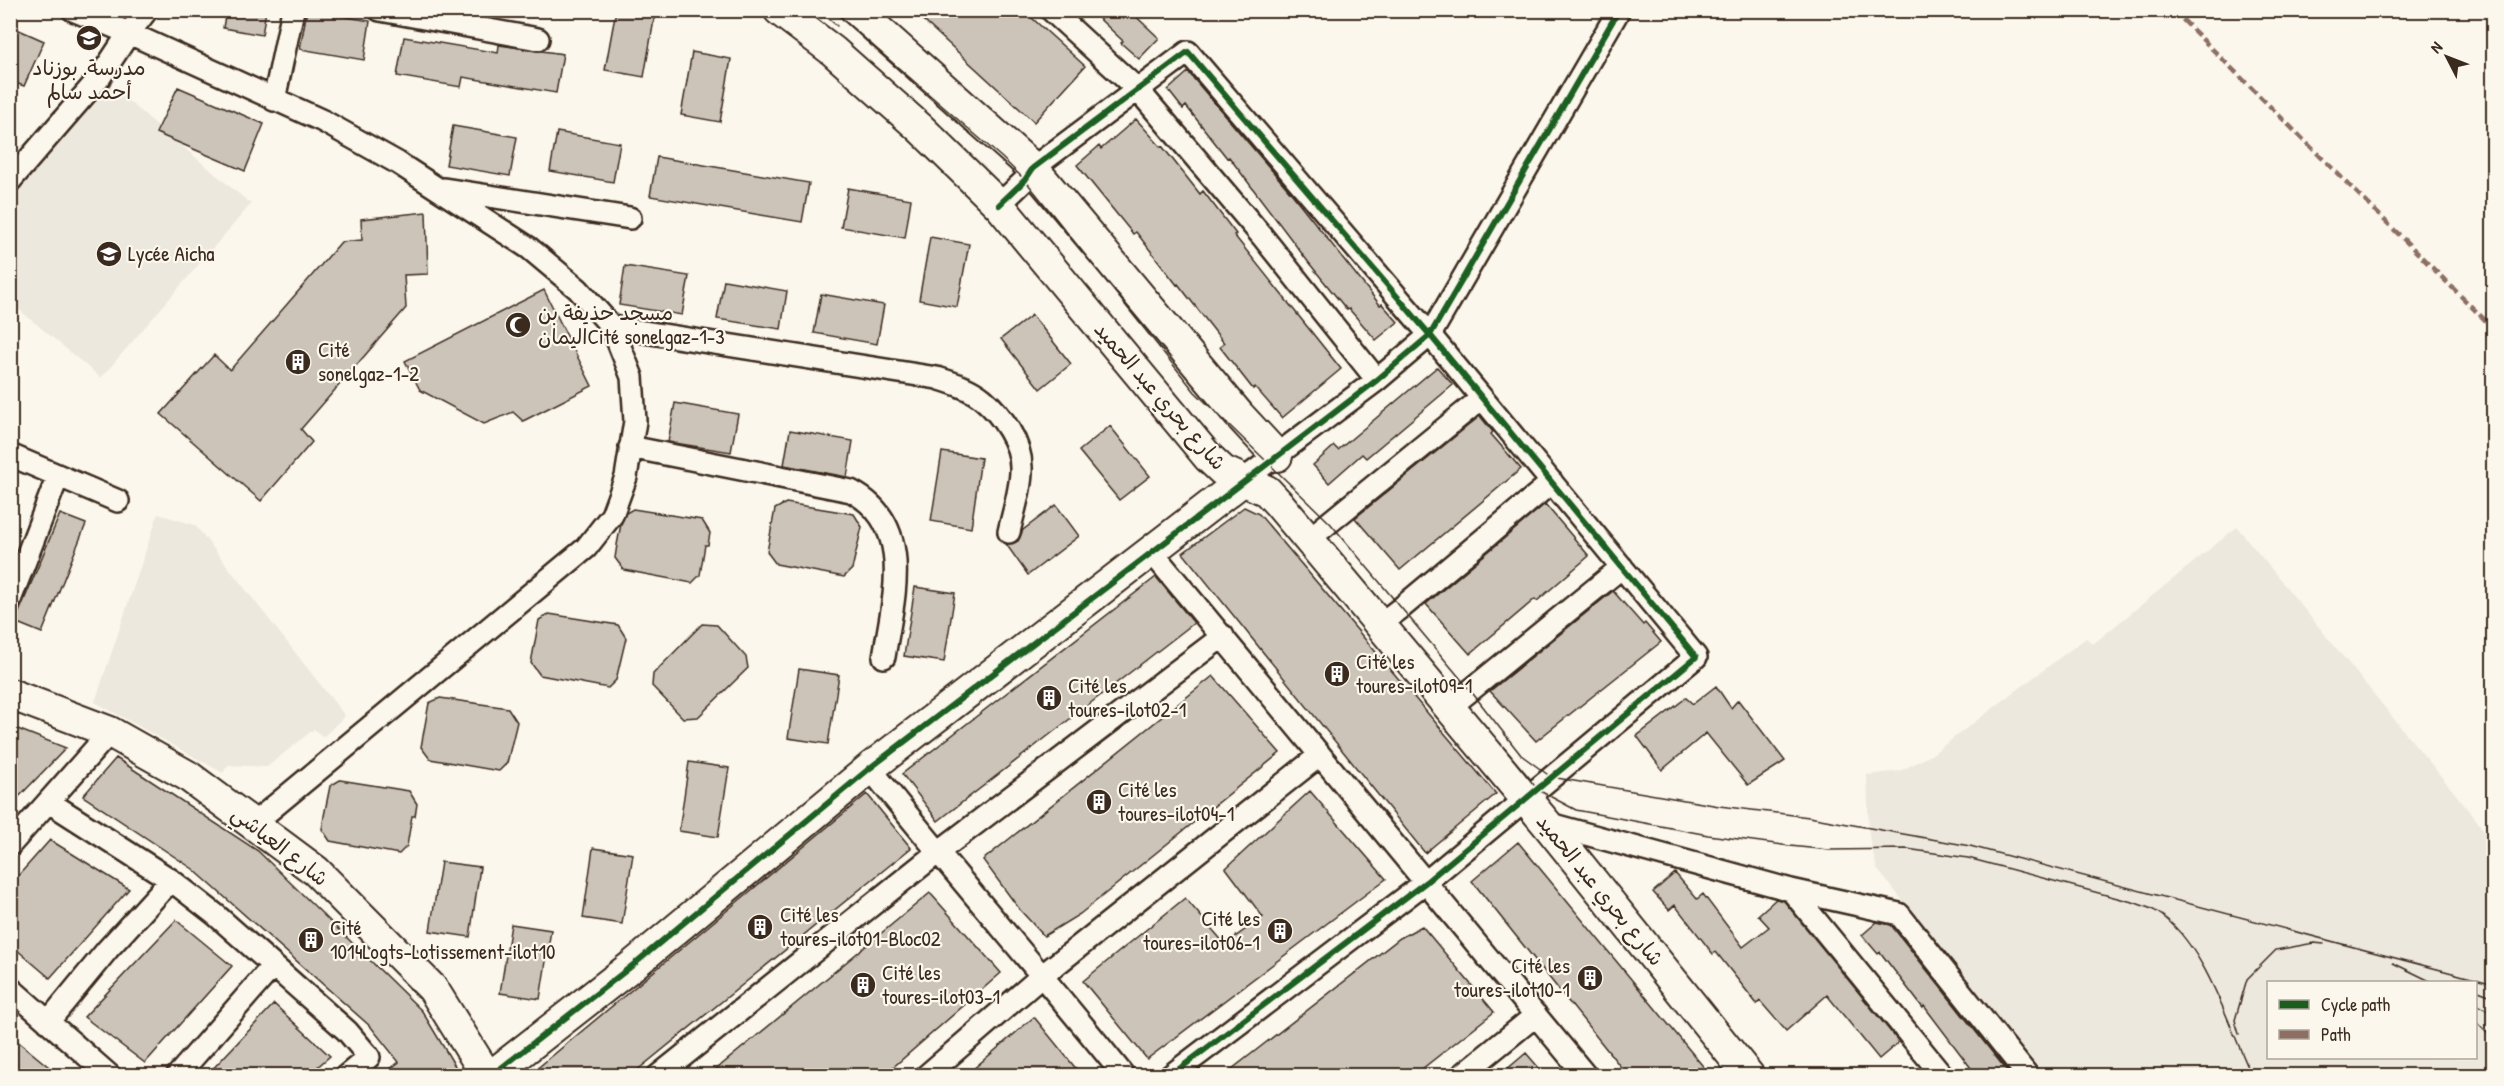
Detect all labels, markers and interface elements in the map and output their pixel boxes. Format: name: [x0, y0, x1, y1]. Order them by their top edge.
school or university icon: مدرسة. بوزناد أحمد سالم: [74, 23, 104, 53]
north arrow: [2417, 27, 2477, 87]
text: N: [2425, 36, 2447, 57]
place label: مدرسة. بوزناد أحمد سالم: [32, 53, 146, 108]
school or university icon: Lycée Aicha: [94, 239, 124, 269]
place label: Lycée Aicha: [128, 239, 215, 268]
place label: مسجد حذيفة بن اليمانCité sonelgaz-1-3: [538, 298, 725, 351]
mosque icon: مسجد حذيفة بن اليمانCité sonelgaz-1-3: [503, 310, 533, 340]
street label: شارع بحري عبد الحميد: [1087, 315, 1233, 477]
place label: Cité sonelgaz-1-2: [318, 335, 419, 388]
building icon: Cité sonelgaz-1-2: [283, 347, 313, 377]
place label: Cité les toures-ilot09-1: [1356, 647, 1472, 700]
building icon: Cité les toures-ilot09-1: [1322, 659, 1352, 689]
place label: Cité les toures-ilot02-1: [1068, 671, 1186, 724]
building icon: Cité les toures-ilot02-1: [1034, 683, 1064, 713]
place label: Cité les toures-ilot04-1: [1118, 775, 1234, 828]
building icon: Cité les toures-ilot04-1: [1084, 787, 1114, 817]
street label: شارع العياشي: [223, 799, 335, 896]
street label: شارع بحري عبد الحميد: [1529, 808, 1671, 972]
place label: Cité les toures-ilot01-Bloc02: [780, 900, 941, 953]
place label: Cité les toures-ilot06-1: [1143, 904, 1260, 957]
building icon: Cité les toures-ilot01-Bloc02: [745, 912, 775, 942]
place label: Cité 1014Logts-Lotissement-ilot10: [330, 913, 556, 966]
building icon: Cité les toures-ilot06-1: [1265, 916, 1295, 946]
building icon: Cité 1014Logts-Lotissement-ilot10: [296, 925, 326, 955]
place label: Cité les toures-ilot10-1: [1454, 951, 1570, 1004]
place label: Cité les toures-ilot03-1: [882, 958, 1000, 1011]
building icon: Cité les toures-ilot10-1: [1575, 963, 1605, 993]
building icon: Cité les toures-ilot03-1: [848, 970, 878, 1000]
legend: [2267, 981, 2477, 1059]
text: Cycle path: [2321, 992, 2391, 1017]
text: Path: [2321, 1022, 2351, 1047]

